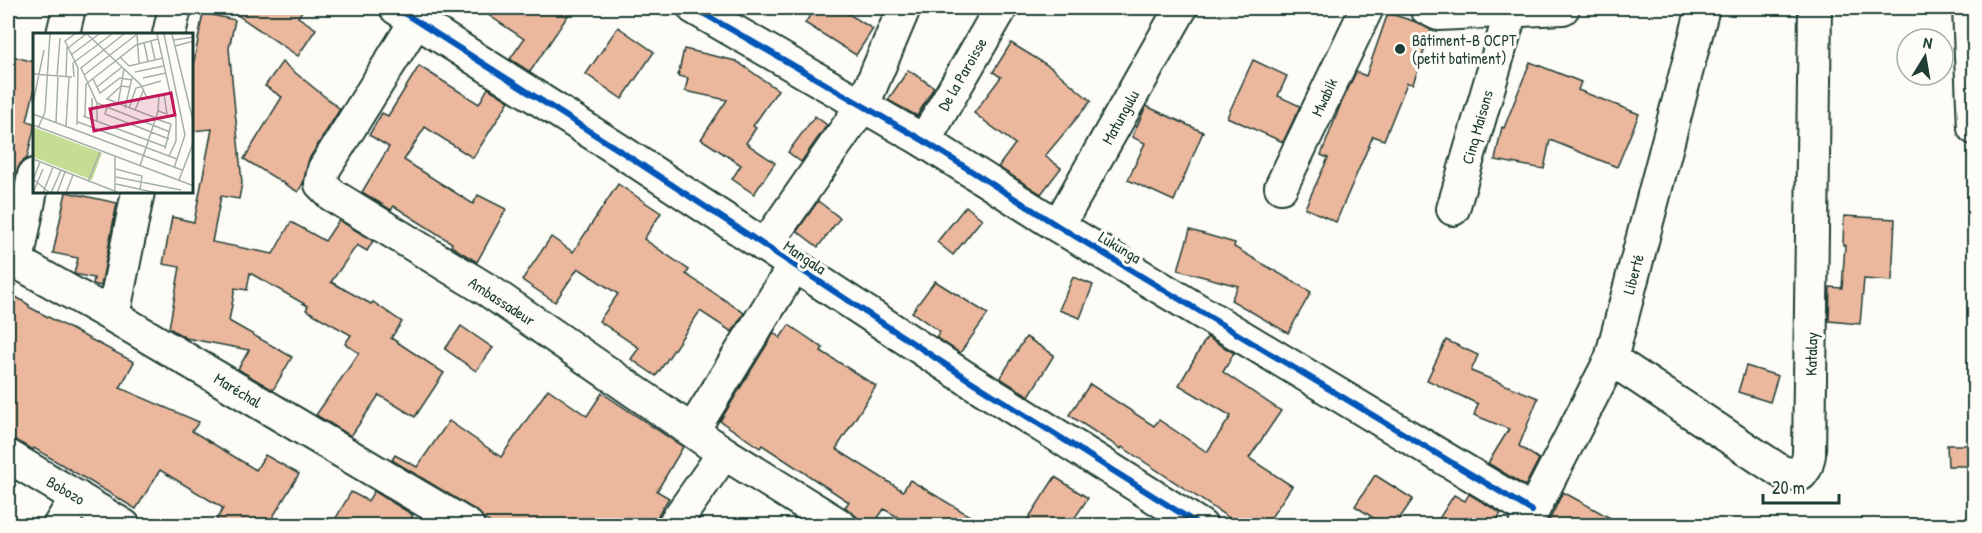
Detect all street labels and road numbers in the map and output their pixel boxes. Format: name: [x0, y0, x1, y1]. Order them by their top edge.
street label: De la Paroisse: [932, 33, 992, 114]
street label: Mwabik: [1306, 74, 1343, 120]
street label: Matungulu: [1096, 85, 1144, 148]
street label: Cinq Maisons: [1456, 87, 1498, 167]
street label: Lukunga: [1095, 226, 1145, 268]
street label: Mangala: [779, 235, 831, 279]
street label: Liberté: [1617, 251, 1649, 296]
street label: Ambassadeur: [464, 271, 540, 331]
street label: Katalay: [1800, 332, 1822, 376]
street label: Maréchal: [210, 367, 266, 413]
street label: Bobozo: [43, 470, 90, 510]

